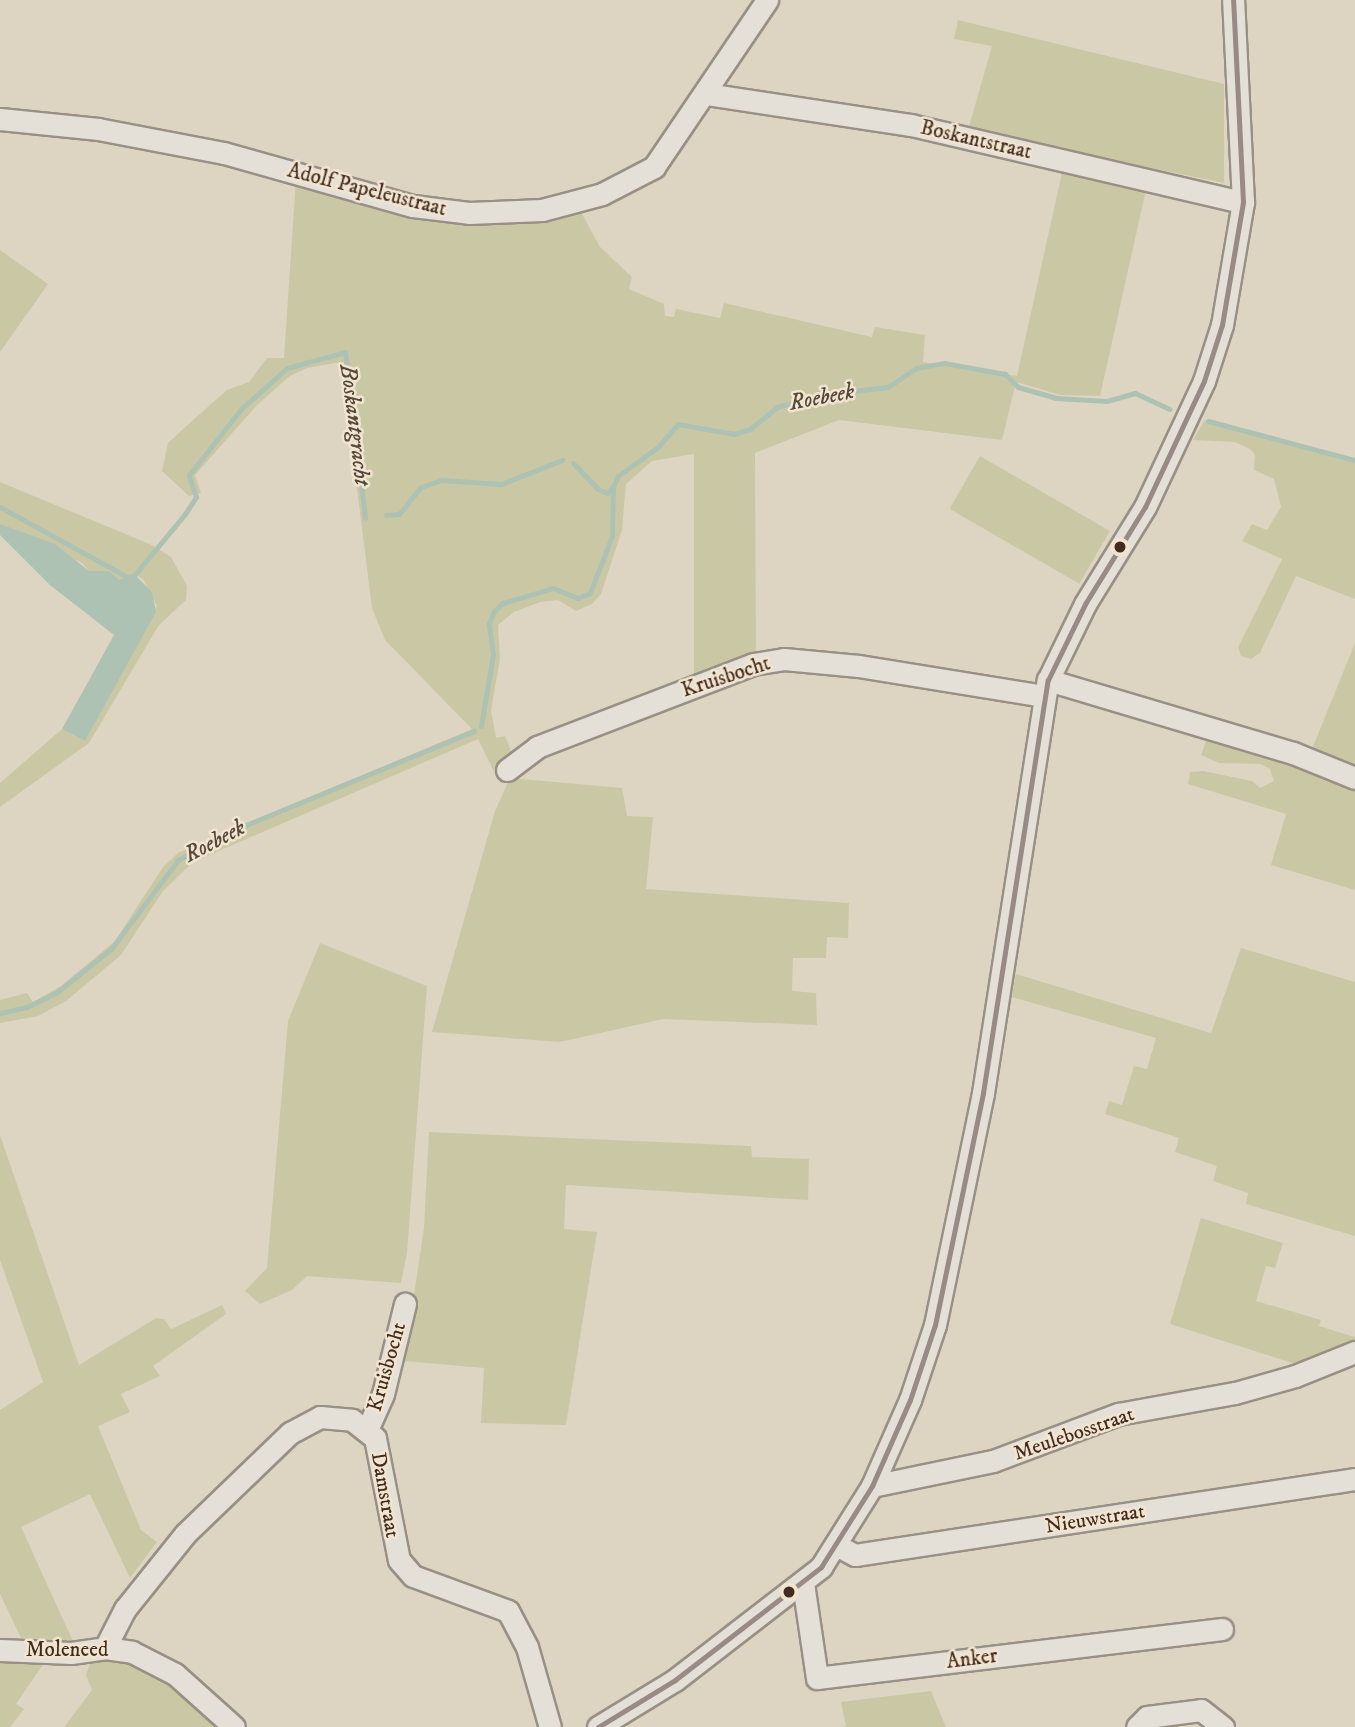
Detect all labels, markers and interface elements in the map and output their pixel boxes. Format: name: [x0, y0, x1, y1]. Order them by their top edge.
street label: Boskantstraat: [918, 115, 1034, 165]
street label: Adolf Papeleustraat: [285, 158, 449, 222]
water label: Boskantgracht: [333, 363, 375, 487]
water label: Roebeek: [787, 378, 857, 418]
unlabelled marker: [1113, 540, 1127, 554]
street label: Kruisbocht: [678, 651, 774, 703]
water label: Roebeek: [179, 814, 251, 870]
street label: Kruisbocht: [362, 1319, 412, 1415]
street label: Meulebosstraat: [1010, 1402, 1138, 1466]
street label: Damstraat: [365, 1450, 405, 1540]
street label: Nieuwstraat: [1043, 1499, 1147, 1539]
unlabelled marker: [782, 1585, 796, 1599]
street label: Moleneed: [26, 1637, 108, 1663]
street label: Anker: [945, 1643, 999, 1675]

